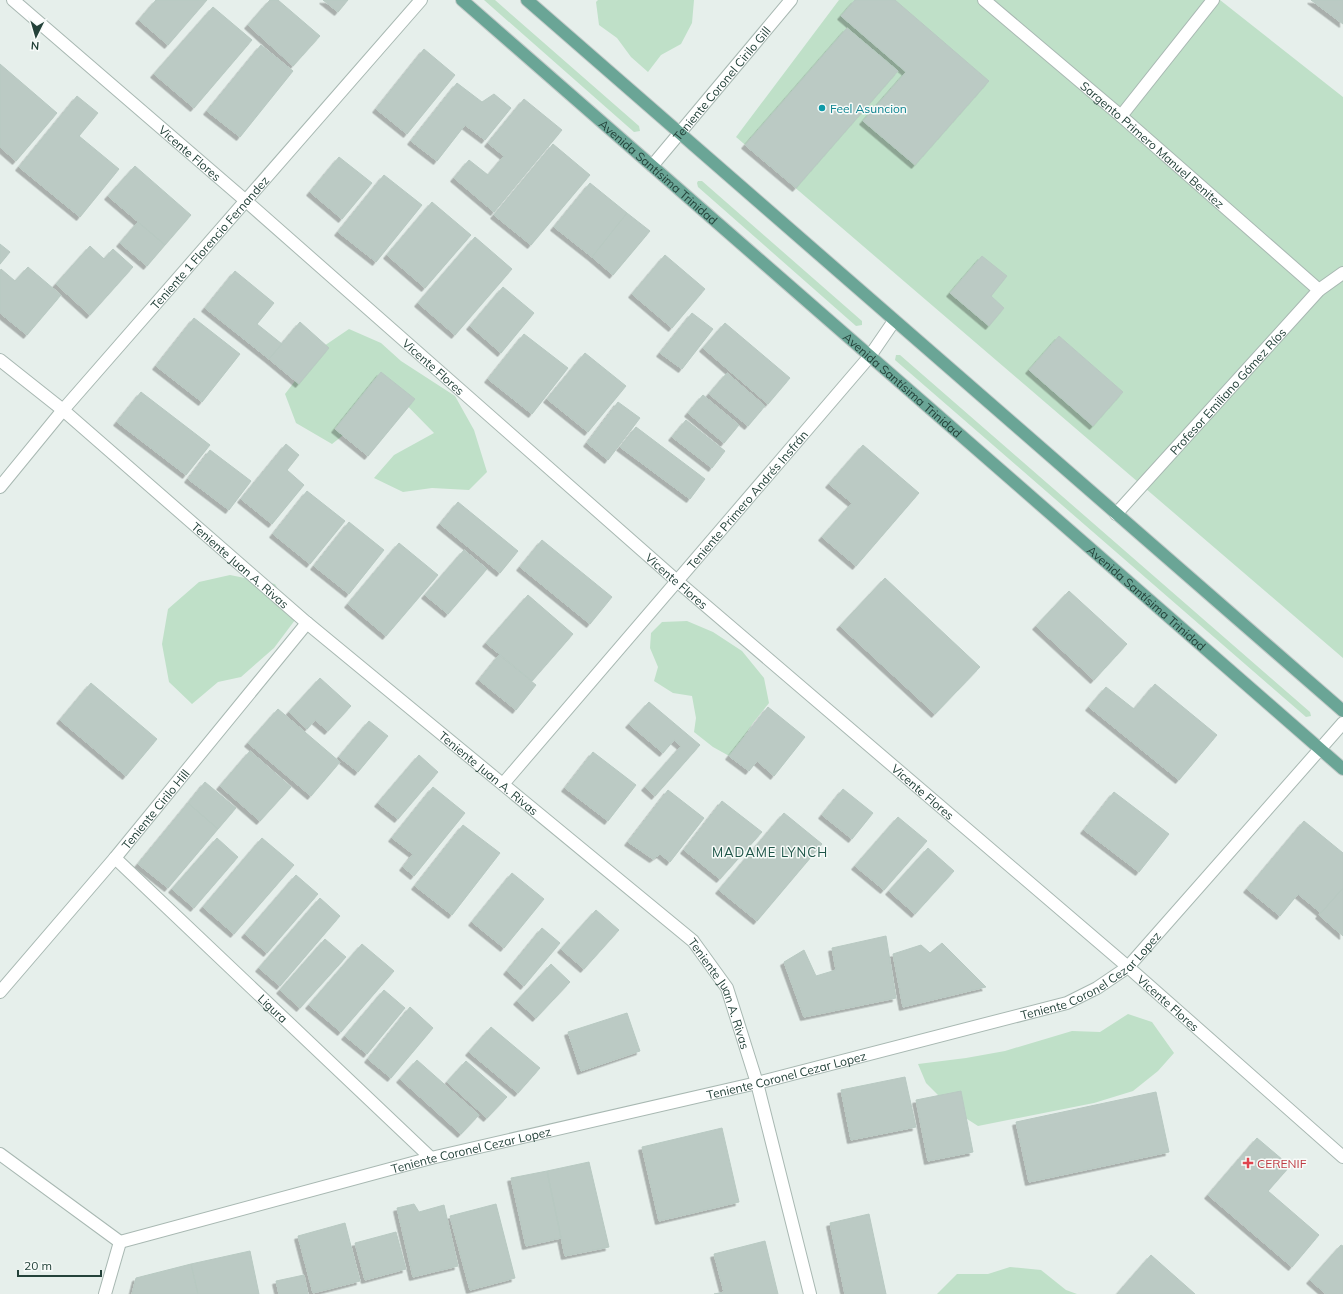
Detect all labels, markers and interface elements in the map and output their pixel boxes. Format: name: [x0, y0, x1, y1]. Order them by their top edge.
north arrow: [16, 16, 56, 56]
street label: Teniente Coronel Cirilo Gill: [669, 23, 773, 143]
text: N: [30, 39, 40, 53]
street label: Sargento Primero Manuel Benitez: [1078, 78, 1228, 211]
place label: Feel Asuncion: [830, 101, 907, 116]
marker: Feel Asuncion: [817, 103, 827, 113]
street label: Avenida Santísima Trinidad: [596, 116, 721, 227]
street label: Vicente Flores: [156, 122, 225, 184]
street label: Teniente 1 Florencio Fernandez: [147, 173, 272, 312]
street label: Profesor Emiliano Gómez Ríos: [1166, 324, 1289, 458]
street label: Avenida Santísima Trinidad: [840, 329, 965, 440]
street label: Vicente Flores: [400, 335, 468, 398]
street label: Teniente Primero Andrés Insfrán: [683, 427, 811, 572]
street label: Teniente Juan A. Rivas: [189, 518, 292, 611]
street label: Avenida Santísima Trinidad: [1084, 542, 1209, 654]
street label: Vicente Flores: [643, 549, 711, 612]
street label: Teniente Juan A. Rivas: [436, 728, 542, 818]
street label: Vicente Flores: [889, 761, 957, 822]
street label: Teniente Cirilo Hill: [118, 766, 192, 852]
district label: MADAME LYNCH: [712, 844, 828, 860]
street label: Teniente Coronel Cezar Lopez: [1019, 928, 1164, 1022]
street label: Teniente Juan A. Rivas: [685, 935, 753, 1051]
street label: Vicente Flores: [1134, 971, 1203, 1034]
street label: Ligura: [255, 991, 291, 1026]
street label: Teniente Coronel Cezar Lopez: [705, 1048, 868, 1102]
street label: Teniente Coronel Cezar Lopez: [389, 1123, 552, 1176]
place label: CERENIF: [1257, 1156, 1307, 1171]
marker: CERENIF: [1242, 1157, 1254, 1169]
scale bar: [18, 1252, 101, 1278]
text: 20 m: [24, 1258, 52, 1273]

